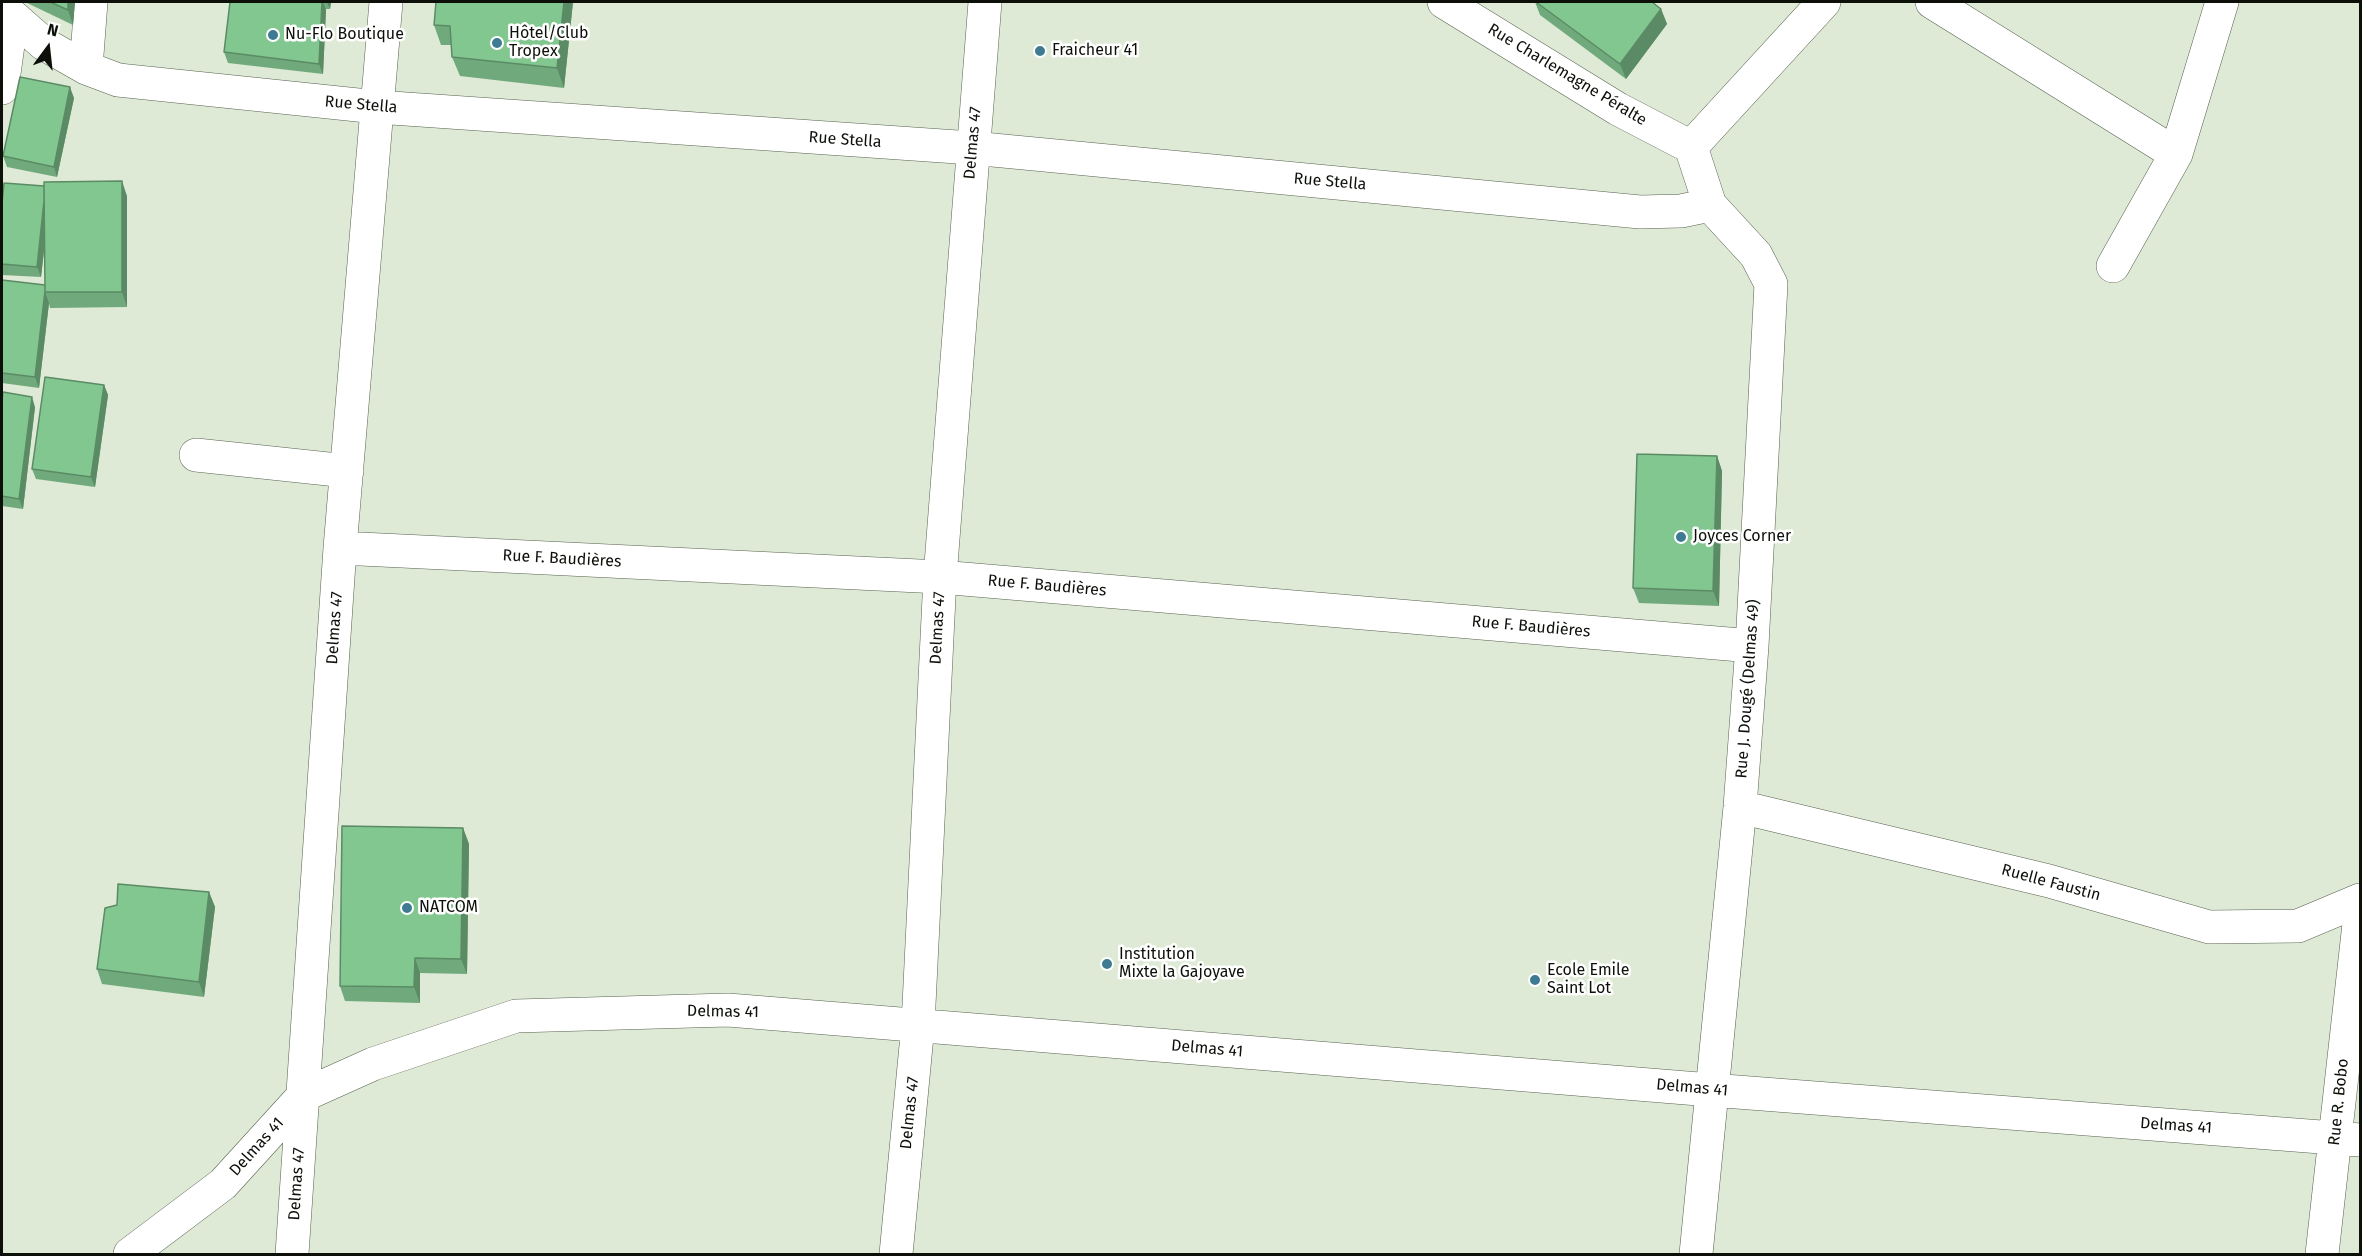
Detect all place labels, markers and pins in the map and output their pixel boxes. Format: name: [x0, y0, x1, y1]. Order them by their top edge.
place label: Hôtel/Club Tropex: [509, 24, 588, 62]
place label: Nu-Flo Boutique: [285, 25, 404, 45]
marker: Nu-Flo Boutique: [266, 28, 280, 42]
marker: Hôtel/Club Tropex: [490, 36, 504, 50]
place label: Fraicheur 41: [1052, 41, 1138, 61]
marker: Fraicheur 41: [1033, 44, 1047, 58]
place label: Joyces Corner: [1693, 527, 1791, 547]
marker: Joyces Corner: [1674, 530, 1688, 544]
place label: NATCOM: [419, 898, 478, 918]
marker: NATCOM: [400, 901, 414, 915]
place label: Institution Mixte la Gajoyave: [1119, 945, 1245, 983]
marker: Institution Mixte la Gajoyave: [1100, 957, 1114, 971]
place label: Ecole Emile Saint Lot: [1547, 961, 1629, 999]
marker: Ecole Emile Saint Lot: [1528, 973, 1542, 987]

